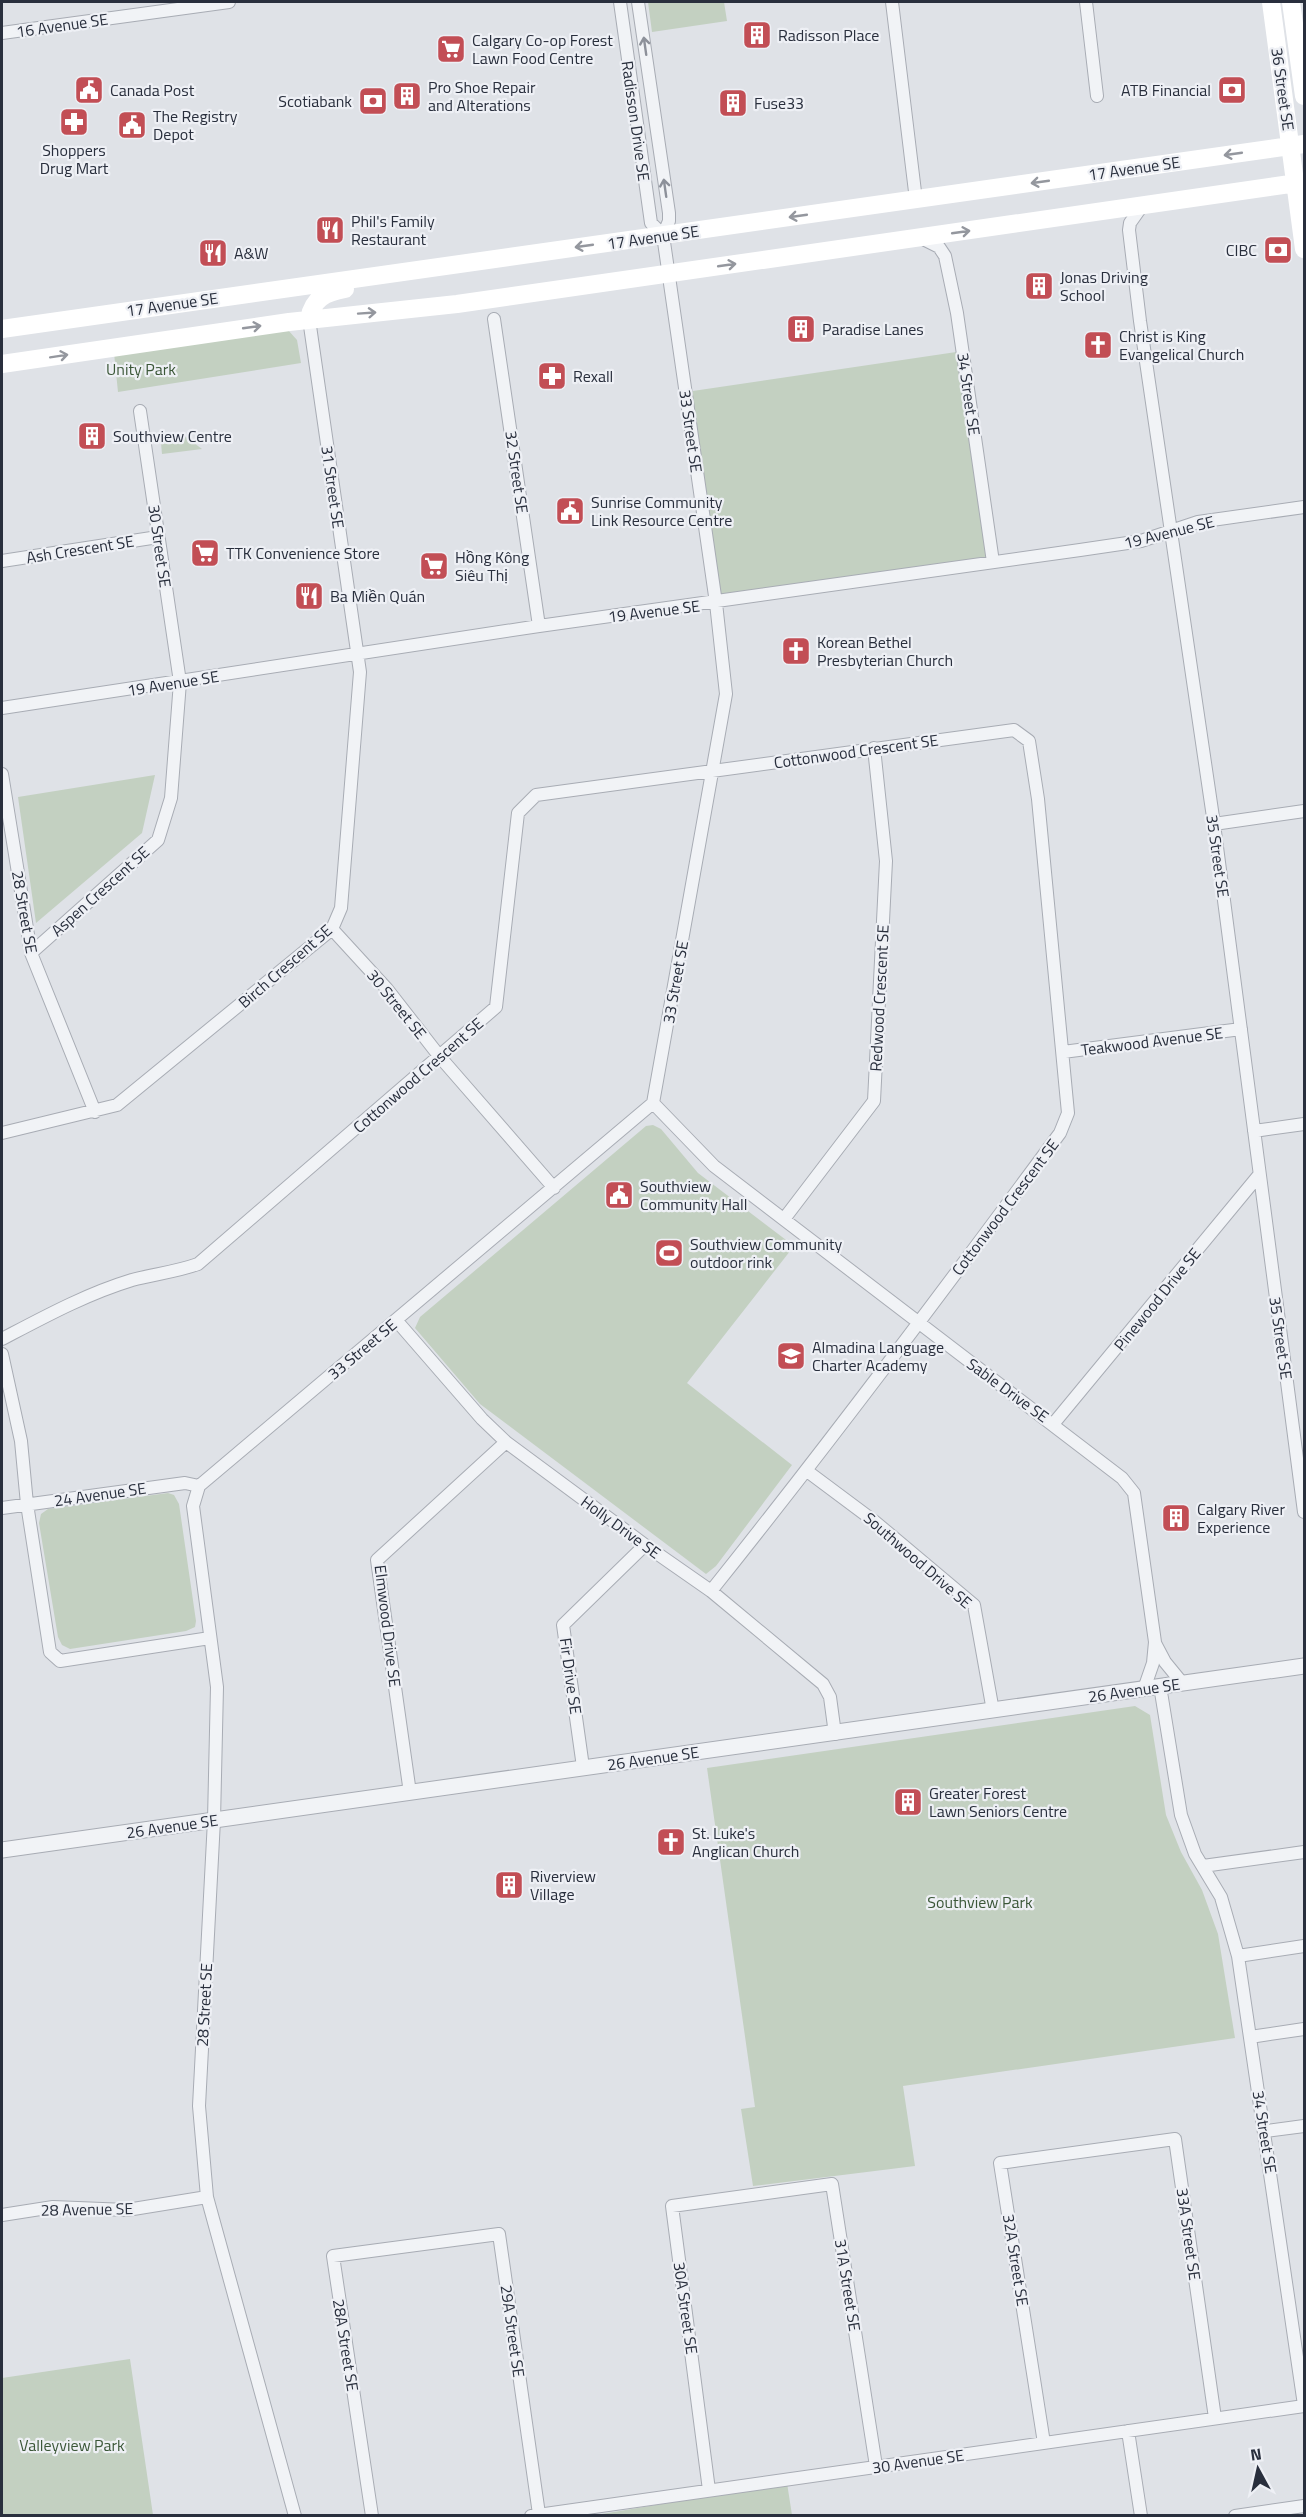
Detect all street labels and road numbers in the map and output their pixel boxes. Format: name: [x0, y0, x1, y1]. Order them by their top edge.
street label: 16 Avenue SE: [15, 7, 110, 43]
street label: 36 Street SE: [1265, 46, 1301, 132]
street label: Radisson Drive SE: [616, 59, 656, 183]
street label: 17 Avenue SE: [1087, 150, 1182, 186]
street label: 17 Avenue SE: [606, 219, 701, 255]
street label: 17 Avenue SE: [125, 286, 220, 322]
street label: 34 Street SE: [951, 351, 987, 437]
street label: 33 Street SE: [673, 388, 709, 474]
street label: 32 Street SE: [499, 429, 535, 515]
street label: 31 Street SE: [315, 444, 351, 530]
street label: 30 Street SE: [142, 503, 178, 589]
street label: 19 Avenue SE: [1121, 509, 1217, 555]
street label: Ash Crescent SE: [24, 529, 136, 569]
street label: 19 Avenue SE: [607, 593, 702, 629]
street label: 19 Avenue SE: [125, 664, 221, 702]
street label: Cottonwood Crescent SE: [772, 728, 940, 774]
street label: 35 Street SE: [1200, 813, 1236, 899]
street label: Aspen Crescent SE: [45, 840, 155, 942]
street label: 28 Street SE: [6, 869, 44, 955]
street label: Birch Crescent SE: [233, 918, 337, 1014]
street label: Redwood Crescent SE: [863, 924, 895, 1072]
street label: 33 Street SE: [656, 939, 694, 1025]
street label: 30 Street SE: [361, 964, 433, 1044]
street label: Cottonwood Crescent SE: [348, 1011, 489, 1138]
street label: Teakwood Avenue SE: [1080, 1020, 1224, 1062]
street label: Cottonwood Crescent SE: [946, 1133, 1065, 1280]
street label: Pinewood Drive SE: [1108, 1242, 1206, 1356]
street label: 35 Street SE: [1263, 1295, 1299, 1381]
street label: 33 Street SE: [322, 1313, 402, 1385]
street label: Sable Drive SE: [962, 1352, 1054, 1428]
street label: 24 Avenue SE: [53, 1476, 148, 1512]
street label: Holly Drive SE: [576, 1490, 666, 1564]
street label: Southwood Drive SE: [859, 1506, 978, 1614]
street label: Elmwood Drive SE: [369, 1564, 407, 1689]
street label: Fir Drive SE: [554, 1636, 588, 1716]
street label: 26 Avenue SE: [1087, 1672, 1182, 1708]
street label: 26 Avenue SE: [606, 1740, 701, 1776]
street label: 26 Avenue SE: [125, 1808, 220, 1844]
street label: 28 Street SE: [190, 1962, 218, 2047]
street label: 34 Street SE: [1247, 2089, 1283, 2175]
street label: 33A Street SE: [1171, 2186, 1207, 2282]
street label: 28 Avenue SE: [41, 2196, 134, 2222]
street label: 32A Street SE: [997, 2212, 1035, 2308]
street label: 31A Street SE: [829, 2237, 867, 2333]
street label: 30A Street SE: [668, 2260, 704, 2356]
street label: 29A Street SE: [495, 2283, 531, 2379]
street label: 28A Street SE: [327, 2297, 365, 2393]
street label: 30 Avenue SE: [871, 2443, 966, 2479]

